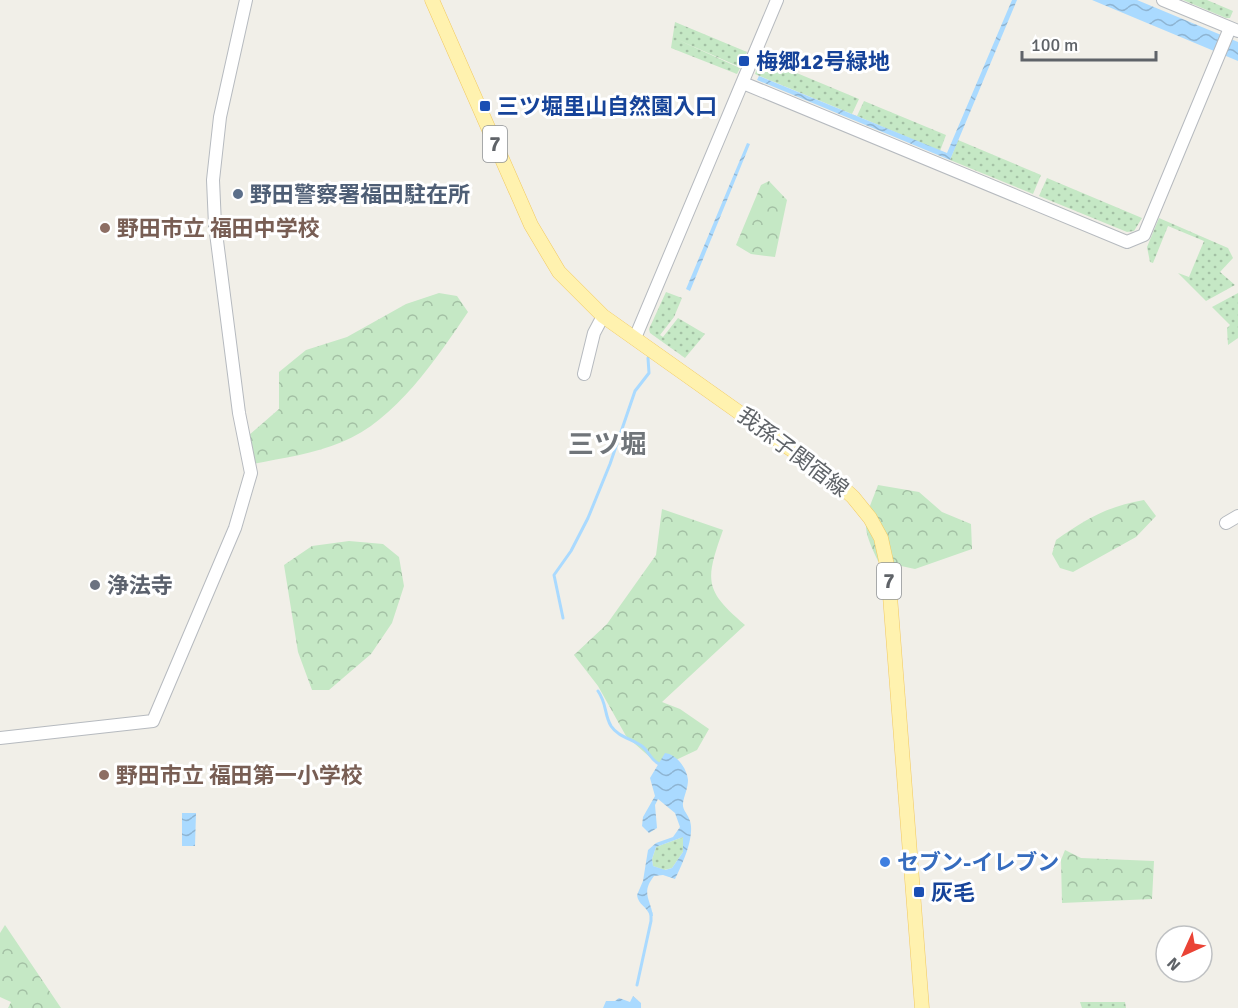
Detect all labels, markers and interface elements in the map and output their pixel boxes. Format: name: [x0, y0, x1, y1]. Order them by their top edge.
scale bar: [1022, 24, 1156, 62]
text: 100 m: [1031, 34, 1078, 56]
place label: 梅郷12号緑地: [756, 48, 890, 75]
marker: 梅郷12号緑地: [737, 54, 751, 68]
place label: 三ツ堀里山自然園入口: [497, 93, 717, 120]
marker: 三ツ堀里山自然園入口: [478, 99, 492, 113]
road number: 7: [483, 126, 507, 162]
place label: 野田警察署福田駐在所: [250, 181, 470, 208]
marker: 野田警察署福田駐在所: [231, 187, 245, 201]
place label: 野田市立 福田中学校: [117, 215, 320, 242]
marker: 野田市立 福田中学校: [98, 221, 112, 235]
street label: 我孫子関宿線: [732, 401, 854, 503]
district label: 三ツ堀: [568, 429, 646, 461]
road number: 7: [877, 563, 901, 599]
place label: 浄法寺: [107, 572, 173, 599]
marker: 浄法寺: [88, 578, 102, 592]
place label: 野田市立 福田第一小学校: [116, 762, 363, 789]
marker: 野田市立 福田第一小学校: [97, 768, 111, 782]
place label: セブン-イレブン: [897, 849, 1059, 876]
marker: セブン-イレブン: [878, 855, 892, 869]
place label: 灰毛: [931, 879, 975, 906]
marker: 灰毛: [912, 885, 926, 899]
north arrow: [1154, 924, 1214, 984]
text: N: [1163, 953, 1185, 975]

